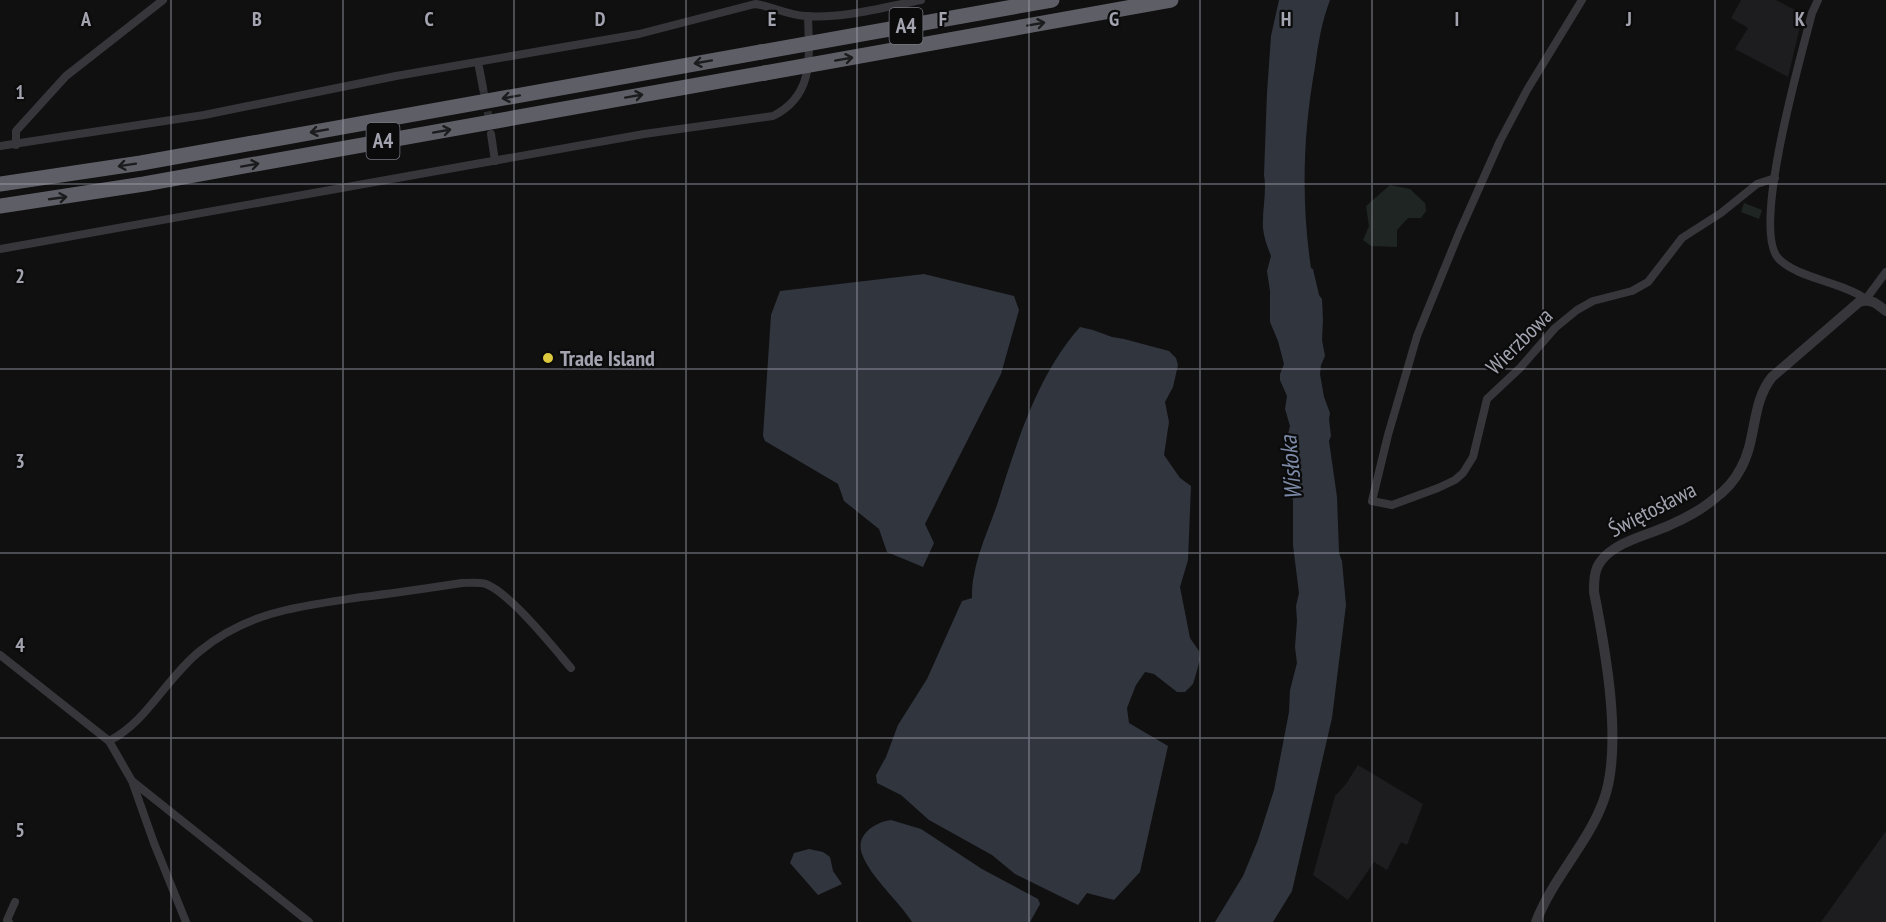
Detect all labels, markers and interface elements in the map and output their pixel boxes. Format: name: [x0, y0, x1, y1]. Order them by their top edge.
text: A: [80, 6, 92, 32]
text: B: [252, 6, 262, 32]
text: C: [424, 6, 434, 32]
text: D: [595, 6, 606, 32]
text: E: [768, 6, 776, 32]
text: F: [939, 6, 947, 32]
text: G: [1109, 6, 1119, 32]
text: H: [1281, 6, 1291, 32]
text: I: [1455, 6, 1459, 32]
text: J: [1625, 6, 1632, 32]
text: K: [1795, 6, 1806, 32]
road number: A4: [890, 8, 922, 44]
one-way arrow: [1025, 18, 1045, 29]
one-way arrow: [833, 53, 853, 64]
one-way arrow: [694, 57, 713, 68]
text: 1: [15, 79, 25, 105]
one-way arrow: [624, 90, 643, 101]
one-way arrow: [502, 91, 521, 102]
road number: A4: [366, 123, 400, 159]
one-way arrow: [432, 125, 451, 136]
one-way arrow: [310, 126, 329, 137]
one-way arrow: [240, 159, 260, 170]
one-way arrow: [118, 160, 138, 171]
one-way arrow: [48, 192, 67, 203]
text: 2: [15, 263, 25, 289]
street label: Wierzbowa: [1480, 302, 1558, 380]
place label: Trade Island: [560, 344, 655, 372]
marker: Trade Island: [541, 351, 555, 365]
water label: Wisłoka: [1272, 433, 1309, 501]
text: 3: [15, 448, 25, 474]
street label: Świętosława: [1603, 475, 1701, 543]
text: 4: [15, 632, 25, 658]
text: 5: [15, 817, 25, 843]

